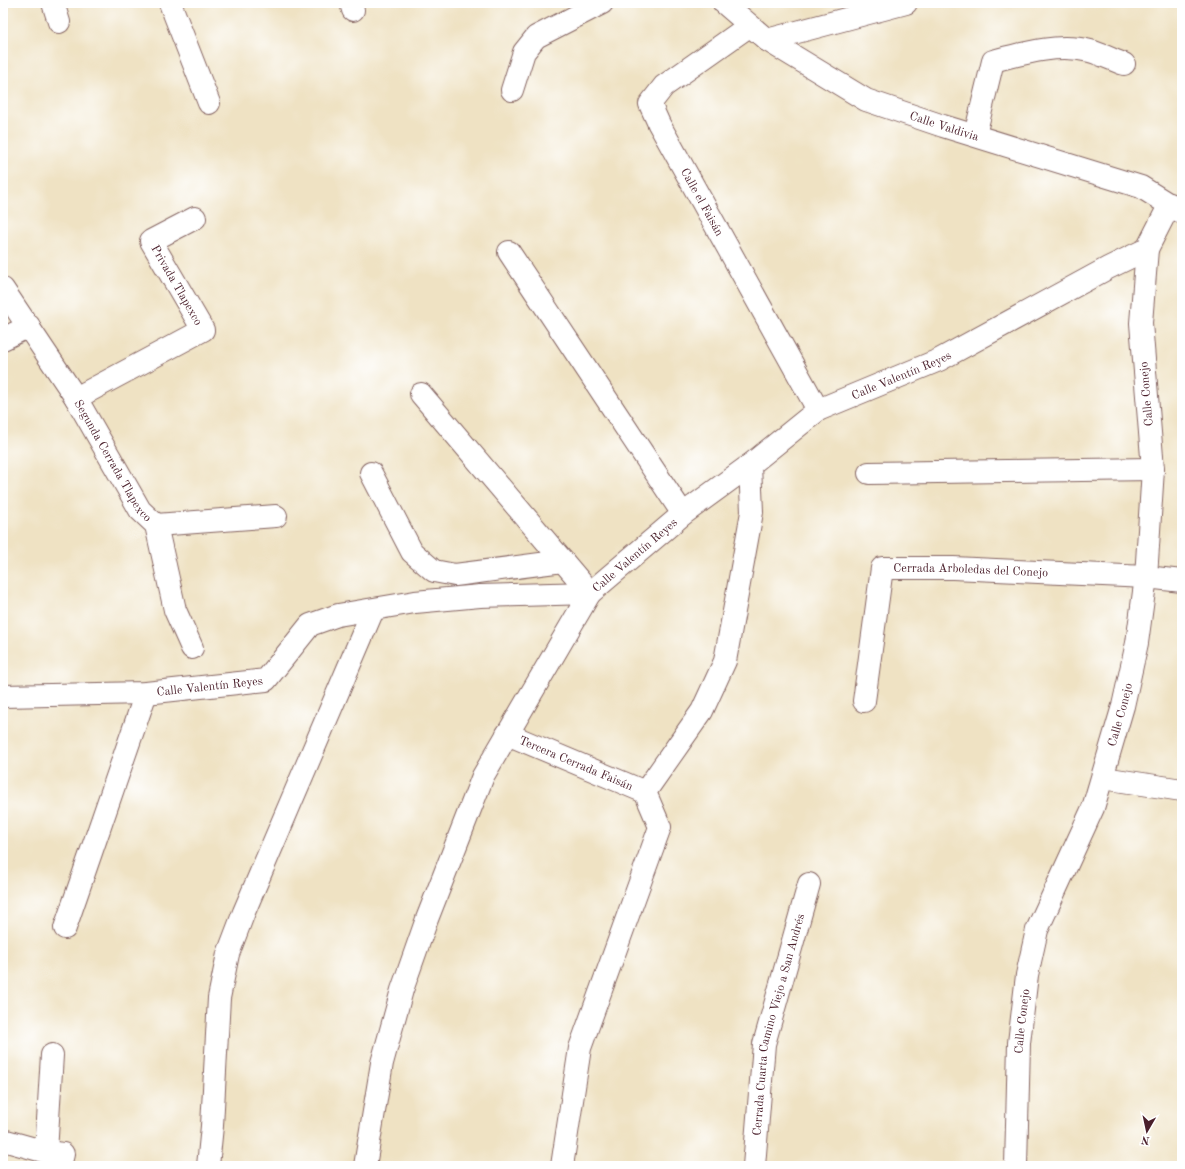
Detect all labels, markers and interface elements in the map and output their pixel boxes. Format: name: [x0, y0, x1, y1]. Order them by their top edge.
street label: Calle Valdivia: [908, 110, 980, 144]
street label: Calle el Faisán: [678, 166, 725, 239]
street label: Privada Tlapexco: [148, 243, 204, 328]
street label: Calle Valentín Reyes: [850, 350, 954, 402]
street label: Calle Conejo: [1138, 361, 1156, 427]
street label: Segunda Cerrada Tlapexco: [71, 398, 153, 524]
street label: Calle Valentín Reyes: [591, 517, 680, 595]
street label: Cerrada Arboledas del Conejo: [893, 563, 1048, 579]
street label: Calle Valentín Reyes: [156, 675, 263, 699]
street label: Calle Conejo: [1106, 682, 1135, 748]
street label: Tercera Cerrada Faisán: [517, 735, 635, 793]
street label: Cerrada Cuarta Camino Viejo a San Andrés: [751, 912, 807, 1136]
street label: Calle Conejo: [1014, 988, 1032, 1054]
north arrow: [1127, 1111, 1167, 1151]
text: N: [1140, 1133, 1151, 1145]

